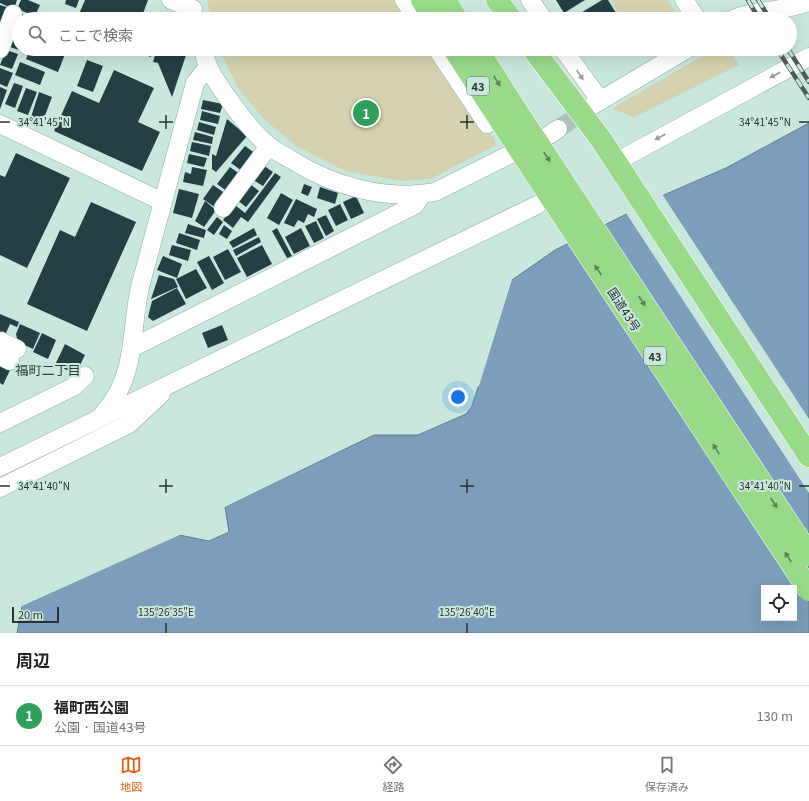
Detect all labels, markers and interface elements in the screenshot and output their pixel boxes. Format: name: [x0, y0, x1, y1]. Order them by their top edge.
search box: [12, 12, 797, 56]
icon: search: [26, 23, 48, 45]
text: ここで検索: [58, 24, 133, 45]
one-way arrow: [577, 69, 584, 81]
one-way arrow: [769, 72, 781, 79]
one-way arrow: [494, 75, 501, 87]
road number: 43: [467, 77, 489, 95]
pin: 1: [353, 98, 379, 128]
text: 34°41'45"N: [18, 114, 70, 129]
text: 34°41'45"N: [739, 114, 791, 129]
one-way arrow: [654, 134, 666, 141]
one-way arrow: [543, 152, 551, 162]
one-way arrow: [595, 264, 602, 276]
street label: 国道43号: [604, 284, 646, 334]
one-way arrow: [638, 295, 645, 307]
road number: 43: [644, 347, 666, 365]
district label: 福町二丁目: [15, 360, 81, 379]
your location: [448, 387, 468, 407]
one-way arrow: [712, 443, 720, 454]
text: 34°41'40"N: [18, 478, 70, 493]
text: 34°41'40"N: [739, 478, 791, 493]
one-way arrow: [771, 497, 778, 509]
one-way arrow: [784, 551, 791, 563]
map controls: [761, 585, 797, 621]
button: locate: [761, 585, 797, 621]
text: 135°26'35"E: [138, 604, 194, 619]
text: 135°26'40"E: [439, 604, 495, 619]
scale bar: [12, 605, 59, 624]
text: 20 m: [18, 606, 43, 622]
text: 周辺: [16, 647, 50, 672]
text: 福町西公園: [54, 696, 129, 717]
text: 1: [25, 706, 33, 725]
text: 130 m: [756, 706, 793, 725]
text: 公園 · 国道43号: [54, 717, 147, 736]
tab: 地図: [120, 754, 142, 794]
tab: 経路: [382, 754, 404, 794]
tab: 保存済み: [645, 754, 689, 794]

